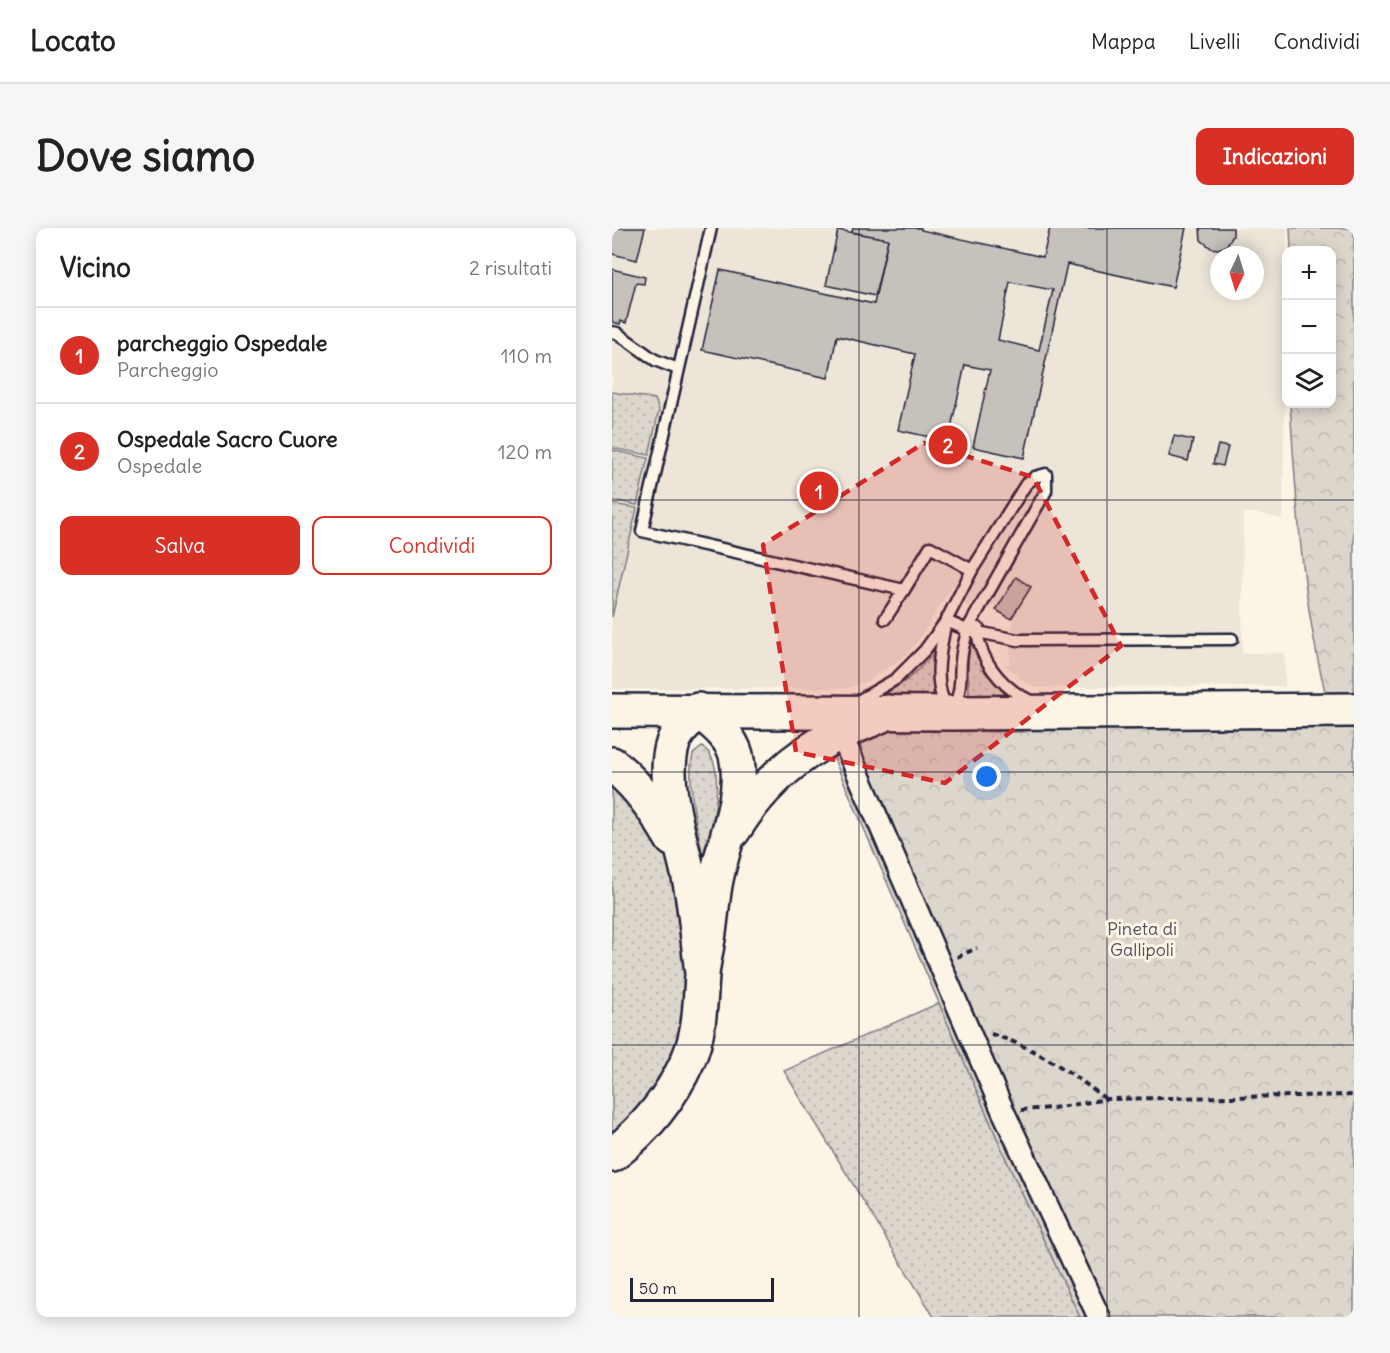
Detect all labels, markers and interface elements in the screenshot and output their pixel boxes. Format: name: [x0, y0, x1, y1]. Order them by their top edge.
text: Locato: [30, 23, 116, 59]
text: Mappa: [1091, 28, 1156, 55]
text: Livelli: [1189, 28, 1240, 55]
text: Condividi: [1273, 28, 1360, 55]
button: Indicazioni: [1196, 128, 1354, 185]
text: Dove siamo: [36, 130, 255, 182]
north arrow: [1210, 246, 1264, 300]
map controls: [1282, 246, 1336, 408]
button: +: [1282, 246, 1336, 300]
text: Vicino: [60, 251, 131, 284]
text: 2 risultati: [469, 255, 552, 280]
button: −: [1282, 300, 1336, 354]
text: parcheggio Ospedale: [117, 329, 327, 357]
text: 1: [76, 343, 83, 368]
text: 110 m: [501, 343, 552, 368]
button: layers: [1282, 354, 1336, 408]
text: Parcheggio: [117, 357, 218, 382]
pin: 2: [928, 422, 968, 468]
text: Ospedale Sacro Cuore: [117, 425, 338, 453]
text: 2: [74, 439, 85, 464]
text: 120 m: [498, 439, 552, 464]
text: Ospedale: [117, 453, 202, 478]
pin: 1: [800, 468, 838, 514]
button: Salva: [60, 516, 300, 575]
button: Condividi: [312, 516, 552, 575]
your location: [972, 762, 1001, 791]
park label: Pineta di Gallipoli: [1107, 917, 1177, 961]
scale bar: [630, 1275, 774, 1302]
text: 50 m: [639, 1278, 677, 1298]

